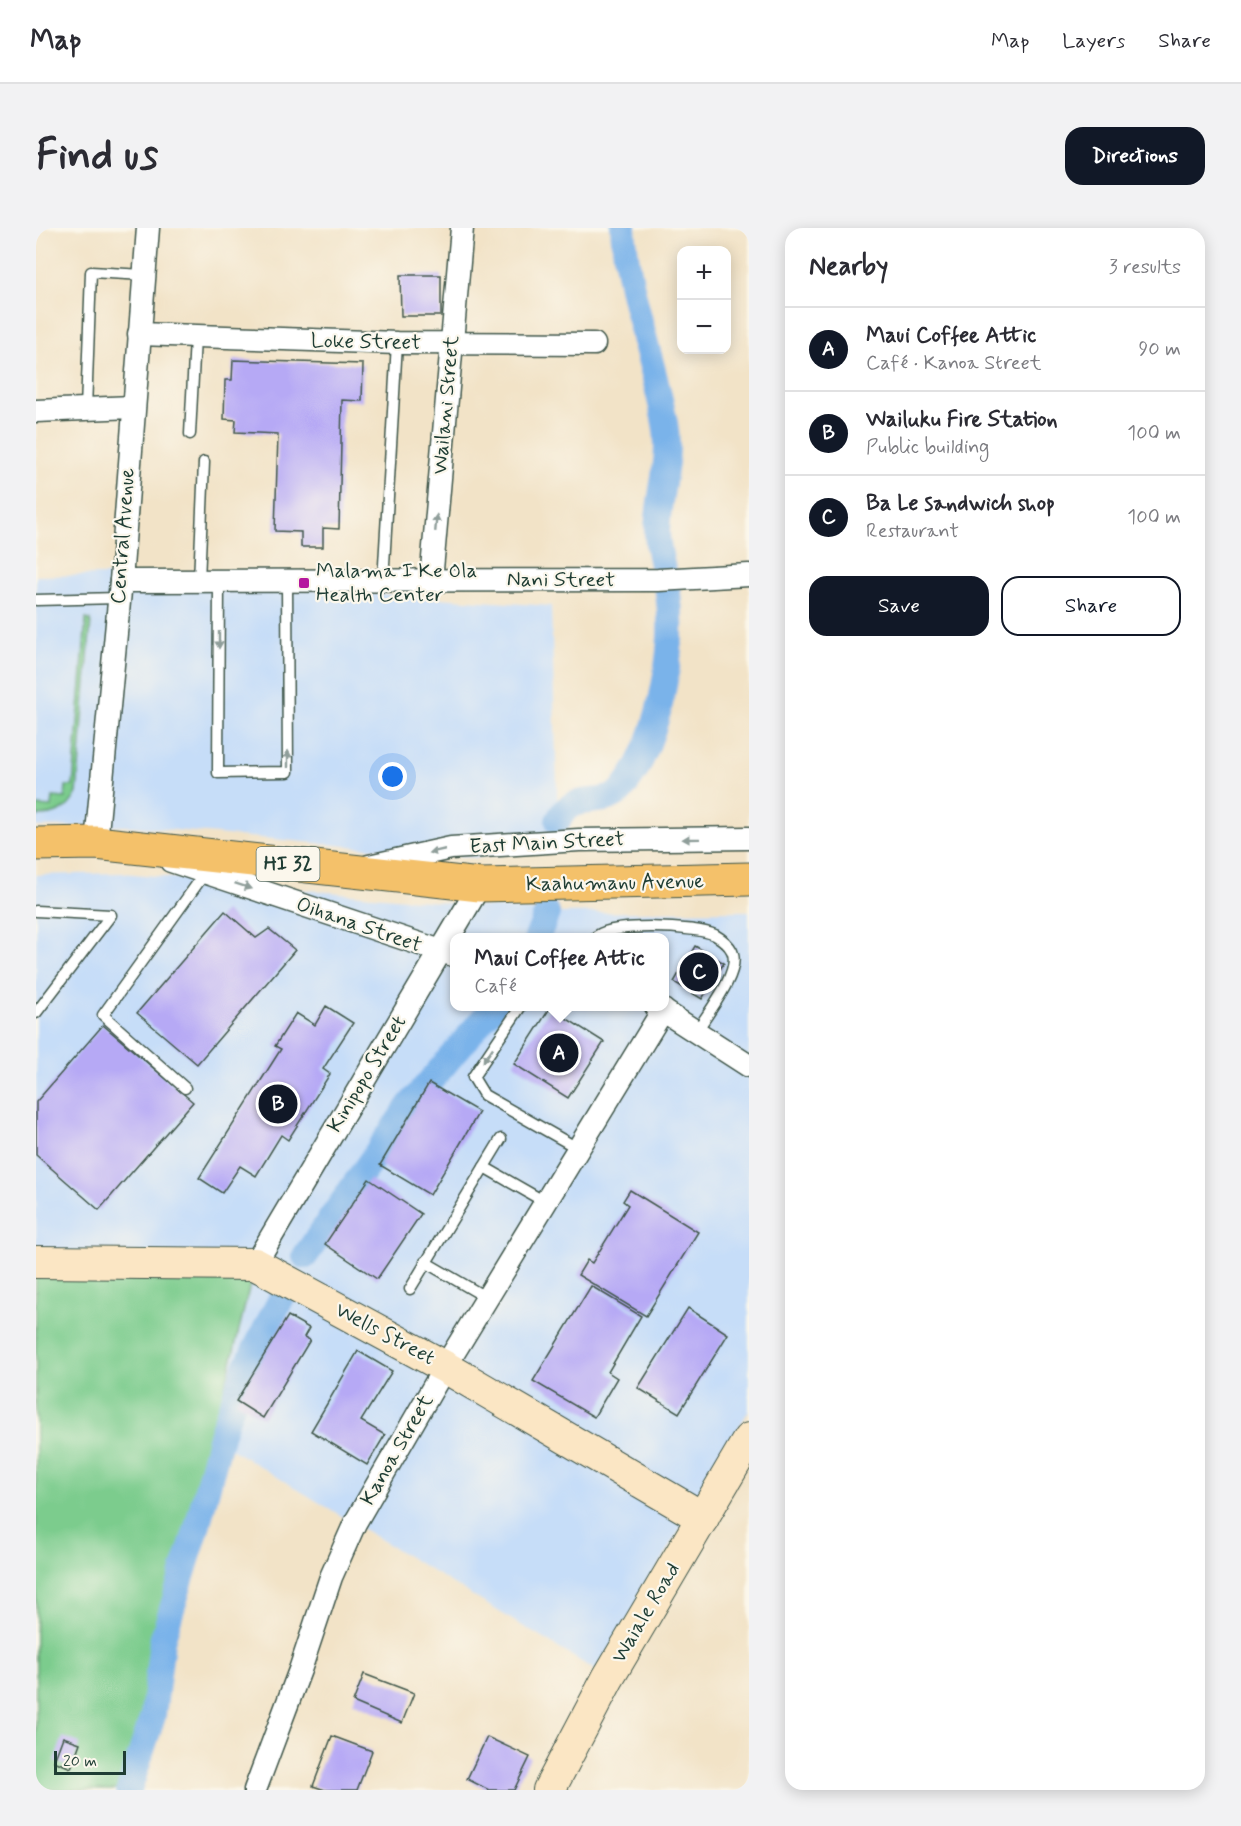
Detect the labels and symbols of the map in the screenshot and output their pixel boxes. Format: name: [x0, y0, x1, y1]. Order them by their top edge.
street label: Loke Street: [311, 327, 421, 357]
street label: Wailani Street: [426, 334, 466, 476]
street label: Central Avenue: [104, 467, 142, 605]
one-way arrow: [431, 513, 441, 532]
place label: Malama I Ke Ola Health Center: [316, 557, 477, 609]
street label: Nani Street: [507, 566, 615, 594]
marker: Malama I Ke Ola Health Center: [297, 576, 311, 590]
one-way arrow: [214, 630, 224, 649]
one-way arrow: [283, 750, 293, 769]
your location: [378, 762, 407, 791]
street label: East Main Street: [469, 825, 625, 861]
one-way arrow: [681, 834, 700, 844]
road number: HI 32: [256, 847, 320, 881]
one-way arrow: [428, 847, 447, 856]
street label: Kaahumanu Avenue: [526, 867, 704, 899]
one-way arrow: [234, 882, 252, 891]
street label: Oihana Street: [292, 890, 426, 960]
pin: C: [680, 950, 718, 994]
street label: Kinipopo Street: [321, 1010, 413, 1138]
pin: A: [540, 1030, 578, 1076]
one-way arrow: [483, 1047, 494, 1063]
pin: B: [258, 1082, 298, 1126]
street label: Wells Street: [330, 1296, 440, 1372]
street label: Kanoa Street: [354, 1389, 440, 1511]
street label: Waiale Road: [605, 1558, 687, 1668]
scale bar: [54, 1748, 126, 1776]

